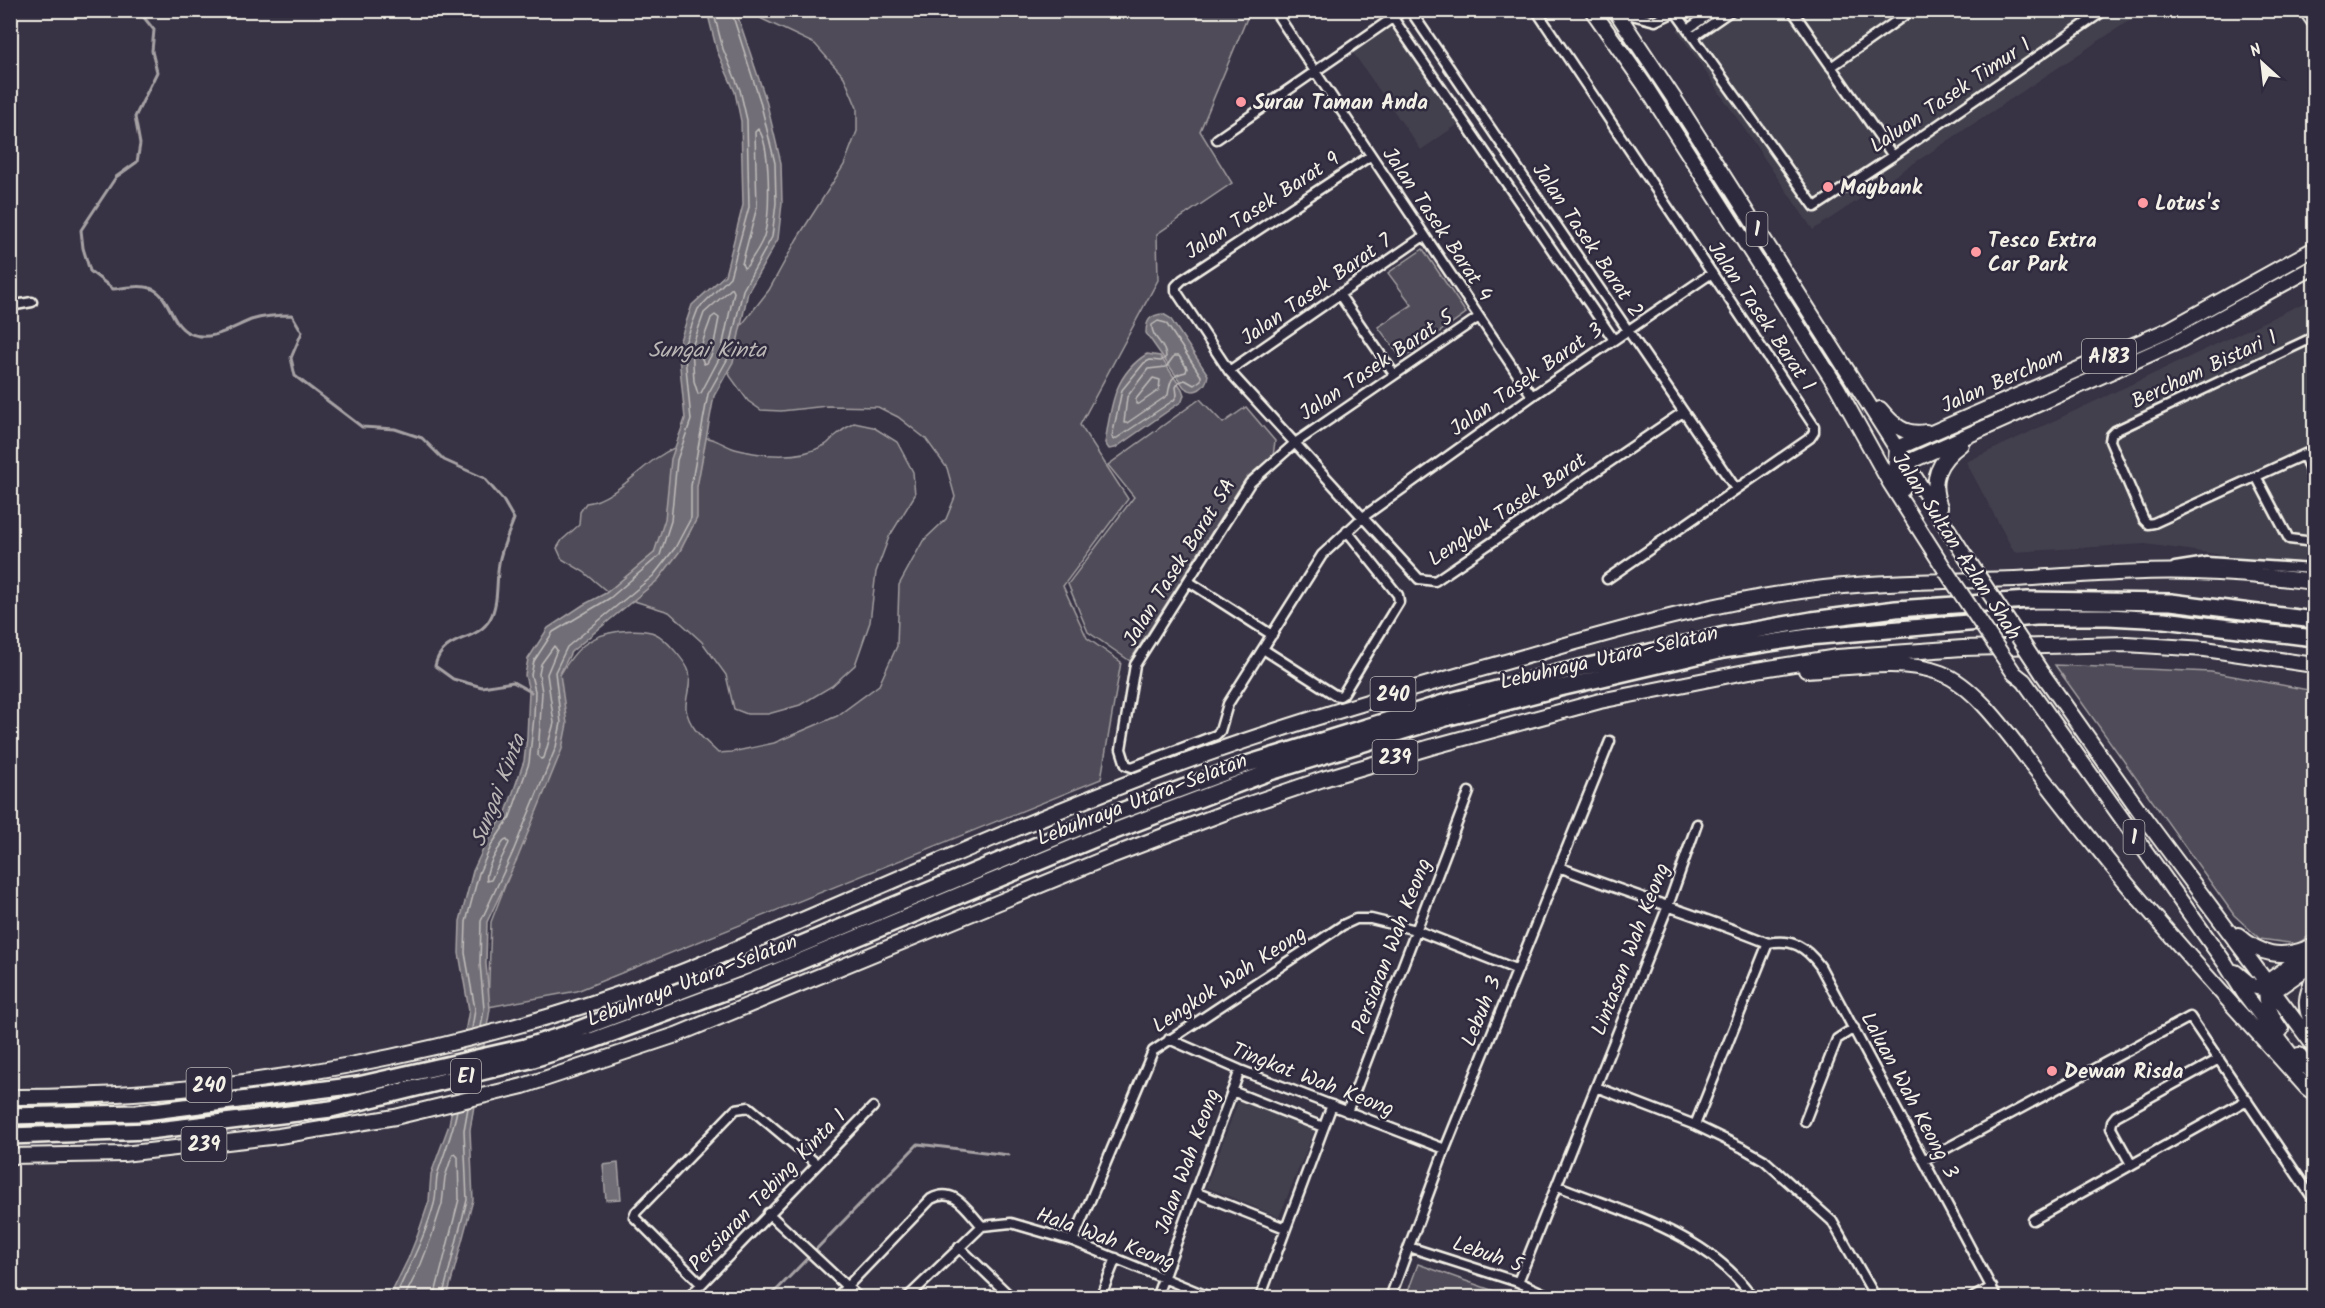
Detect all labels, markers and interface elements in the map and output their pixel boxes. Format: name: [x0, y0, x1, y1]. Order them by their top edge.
street label: Laluan Tasek Timur 1: [1863, 30, 2038, 163]
north arrow: [2232, 33, 2292, 93]
text: N: [2246, 38, 2266, 64]
place label: Surau Taman Anda: [1253, 87, 1428, 120]
marker: Surau Taman Anda: [1234, 95, 1248, 109]
street label: Jalan Tasek Barat 4: [1373, 141, 1501, 309]
street label: Jalan Tasek Barat 9: [1179, 144, 1347, 269]
street label: Jalan Tasek Barat 2: [1523, 157, 1651, 325]
place label: Maybank: [1840, 172, 1923, 205]
marker: Maybank: [1821, 180, 1835, 194]
place label: Lotus's: [2155, 188, 2220, 221]
marker: Lotus's: [2136, 196, 2150, 210]
road number: 1: [1746, 212, 1768, 246]
street label: Jalan Tasek Barat 7: [1234, 225, 1400, 355]
place label: Tesco Extra Car Park: [1988, 225, 2097, 282]
street label: Jalan Tasek Barat 1: [1698, 235, 1823, 399]
marker: Tesco Extra Car Park: [1969, 245, 1983, 259]
street label: Jalan Tasek Barat 5: [1293, 301, 1462, 430]
street label: Jalan Tasek Barat 3: [1443, 315, 1610, 446]
street label: Bercham Bistari 1: [2126, 322, 2283, 419]
water label: Sungai Kinta: [648, 334, 767, 369]
road number: A183: [2082, 339, 2136, 373]
street label: Jalan Bercham: [1936, 340, 2069, 423]
street label: Lengkok Tasek Barat: [1422, 444, 1595, 576]
street label: Jalan Sultan Azlan Shah: [1882, 446, 2029, 647]
street label: Jalan Tasek Barat 5A: [1115, 472, 1245, 653]
street label: Lebuhraya Utara–Selatan: [1497, 617, 1722, 700]
road number: 240: [1370, 677, 1416, 711]
water label: Sungai Kinta: [462, 728, 537, 852]
road number: 239: [1372, 740, 1418, 774]
street label: Lebuhraya Utara–Selatan: [1032, 745, 1253, 856]
road number: 1: [2124, 820, 2144, 854]
street label: Persiaran Wah Keong: [1344, 854, 1441, 1040]
street label: Lintasan Wah Keong: [1583, 858, 1680, 1041]
street label: Lengkok Wah Keong: [1146, 918, 1314, 1043]
street label: Lebuhraya Utara–Selatan: [582, 926, 803, 1037]
street label: Lebuh 3: [1453, 971, 1511, 1052]
street label: Laluan Wah Keong 3: [1851, 1006, 1967, 1185]
street label: Tingkat Wah Keong: [1226, 1034, 1399, 1127]
place label: Dewan Risda: [2064, 1056, 2184, 1089]
road number: E1: [451, 1059, 481, 1093]
marker: Dewan Risda: [2045, 1064, 2059, 1078]
road number: 240: [186, 1068, 232, 1102]
street label: Jalan Wah Keong: [1147, 1084, 1230, 1239]
street label: Persiaran Tebing Kinta 1: [681, 1102, 855, 1280]
road number: 239: [182, 1127, 226, 1161]
street label: Hala Wah Keong: [1031, 1199, 1180, 1280]
street label: Lebuh 5: [1448, 1228, 1529, 1283]

